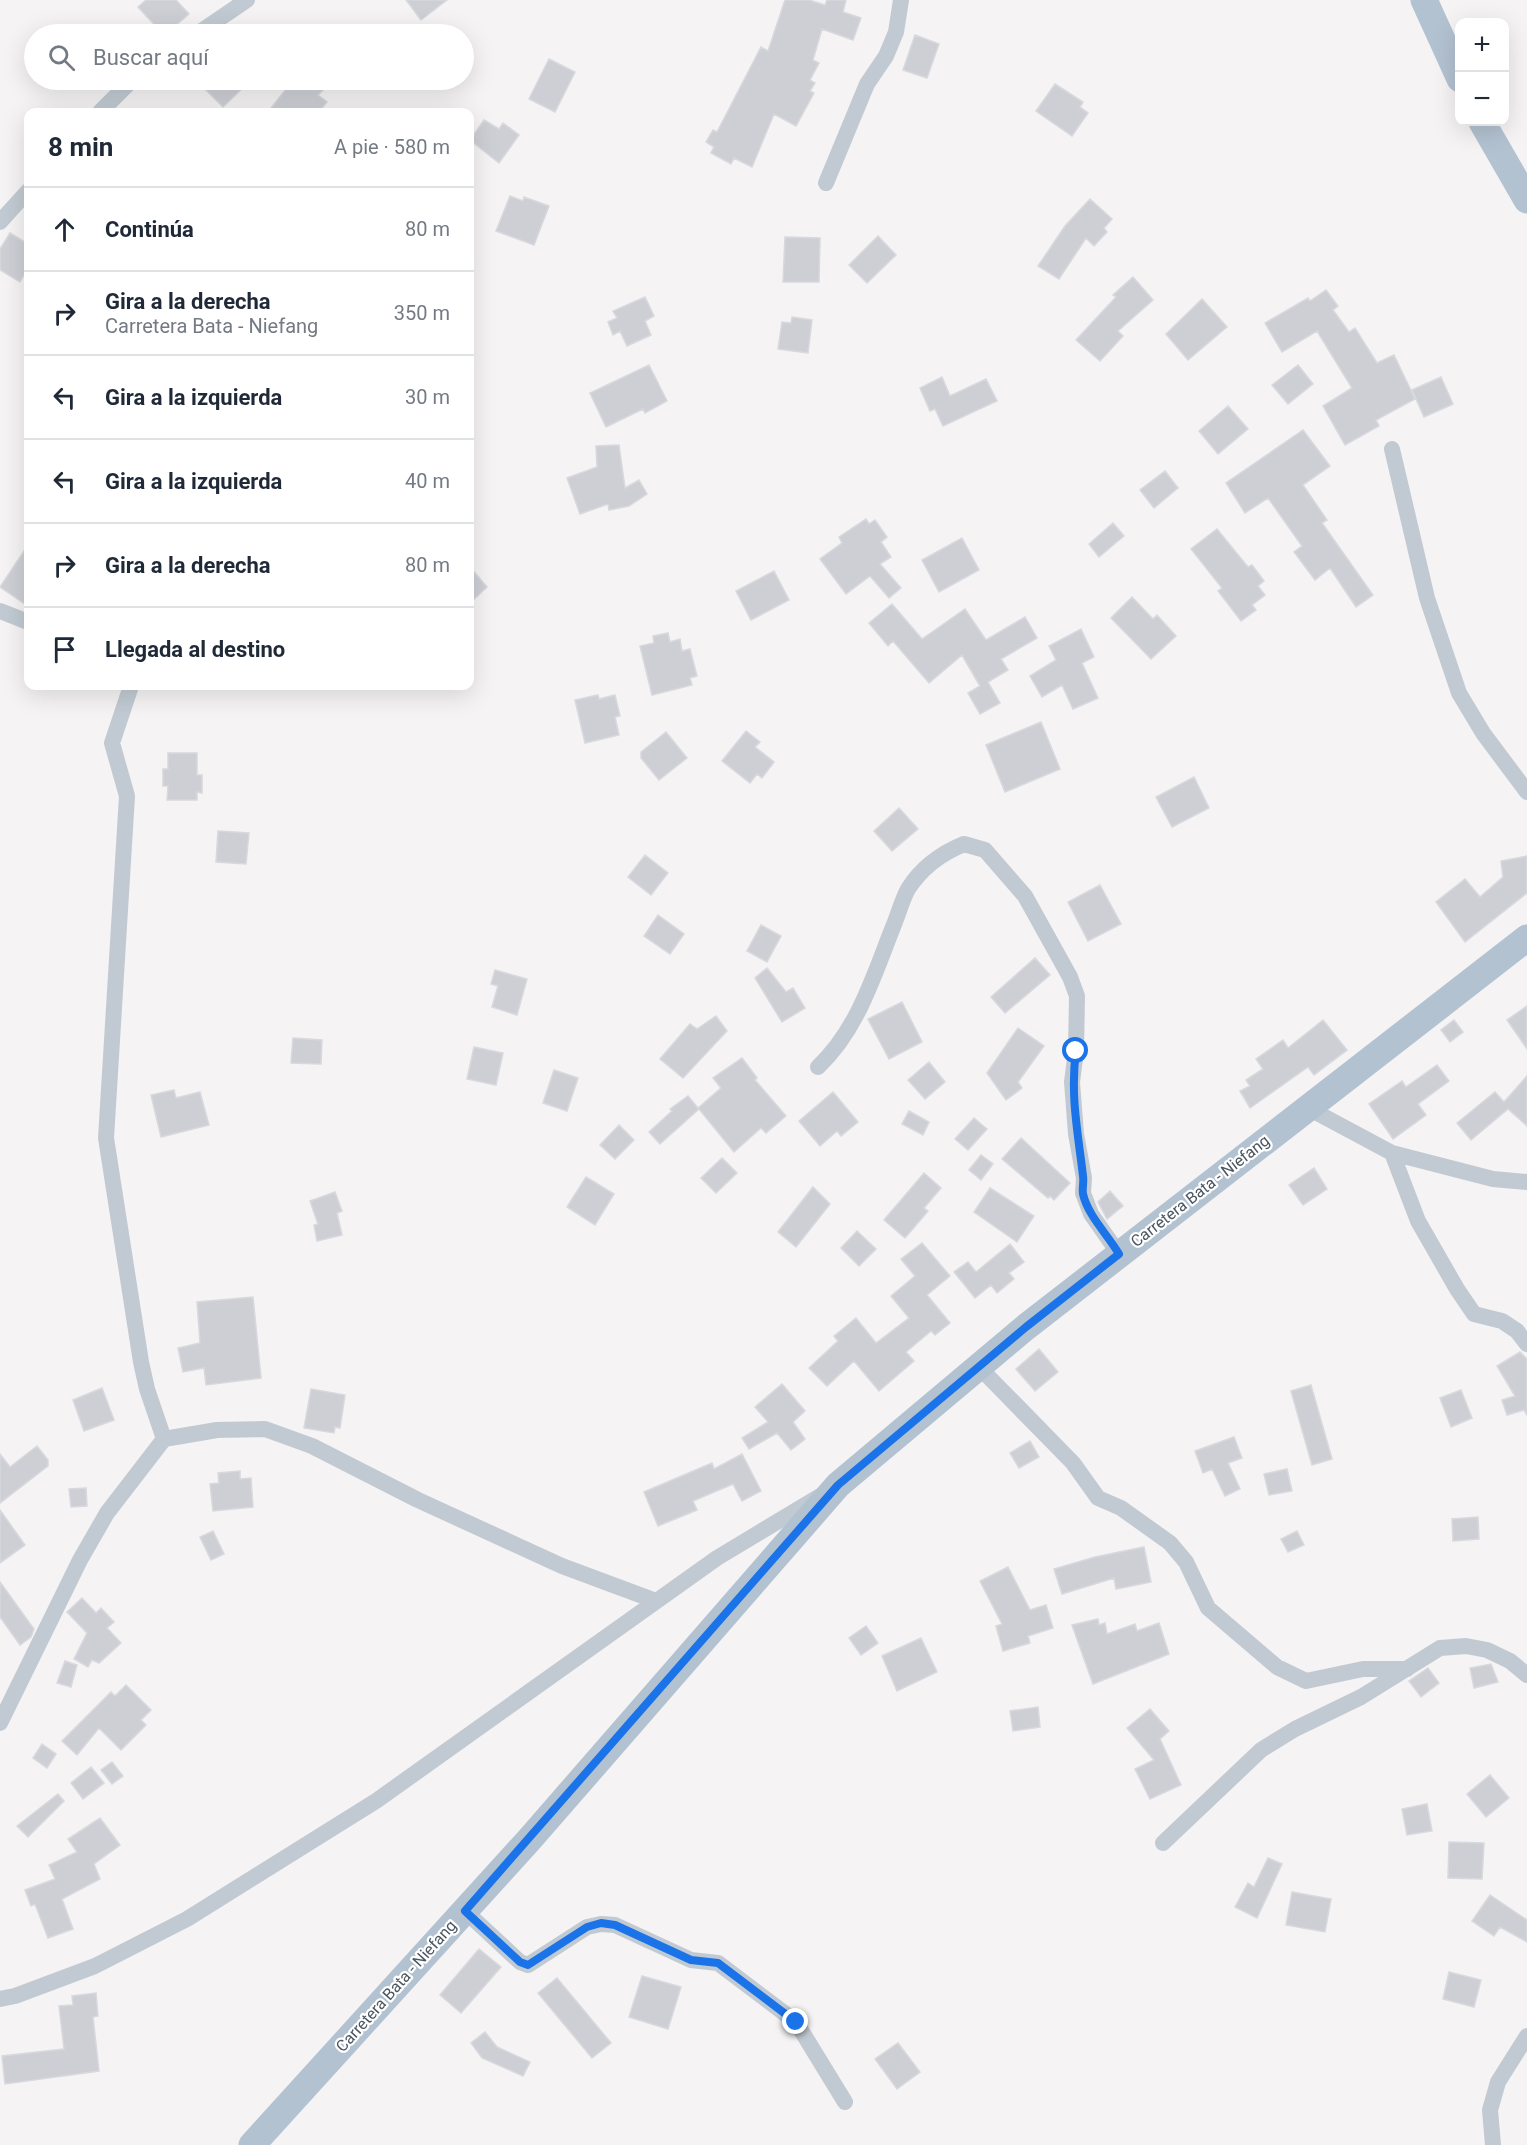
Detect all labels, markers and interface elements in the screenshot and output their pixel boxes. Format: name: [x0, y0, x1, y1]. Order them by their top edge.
map controls: [1455, 18, 1509, 126]
button: +: [1455, 18, 1509, 72]
search box: [24, 24, 474, 90]
icon: search: [45, 41, 78, 74]
text: Buscar aquí: [93, 45, 209, 70]
button: −: [1455, 72, 1509, 126]
text: 8 min: [48, 132, 113, 162]
text: A pie · 580 m: [334, 135, 450, 159]
icon: ahead: [48, 213, 81, 246]
text: Continúa: [105, 217, 194, 242]
text: 80 m: [405, 217, 450, 241]
text: Gira a la derecha: [105, 289, 271, 314]
icon: right: [48, 297, 81, 330]
text: 350 m: [394, 301, 450, 325]
text: Carretera Bata - Niefang: [105, 314, 318, 338]
icon: left: [48, 381, 81, 414]
text: Gira a la izquierda: [105, 385, 282, 410]
text: 30 m: [405, 385, 450, 409]
icon: left: [48, 465, 81, 498]
text: Gira a la izquierda: [105, 469, 282, 494]
text: 40 m: [405, 469, 450, 493]
icon: right: [48, 549, 81, 582]
text: Gira a la derecha: [105, 553, 271, 578]
text: 80 m: [405, 553, 450, 577]
icon: arrive: [48, 633, 81, 666]
text: Llegada al destino: [105, 637, 285, 662]
route start: [1062, 1037, 1088, 1063]
street label: Carretera Bata - Niefang: [1127, 1131, 1273, 1251]
street label: Carretera Bata - Niefang: [332, 1916, 460, 2056]
route end: [782, 2008, 808, 2034]

